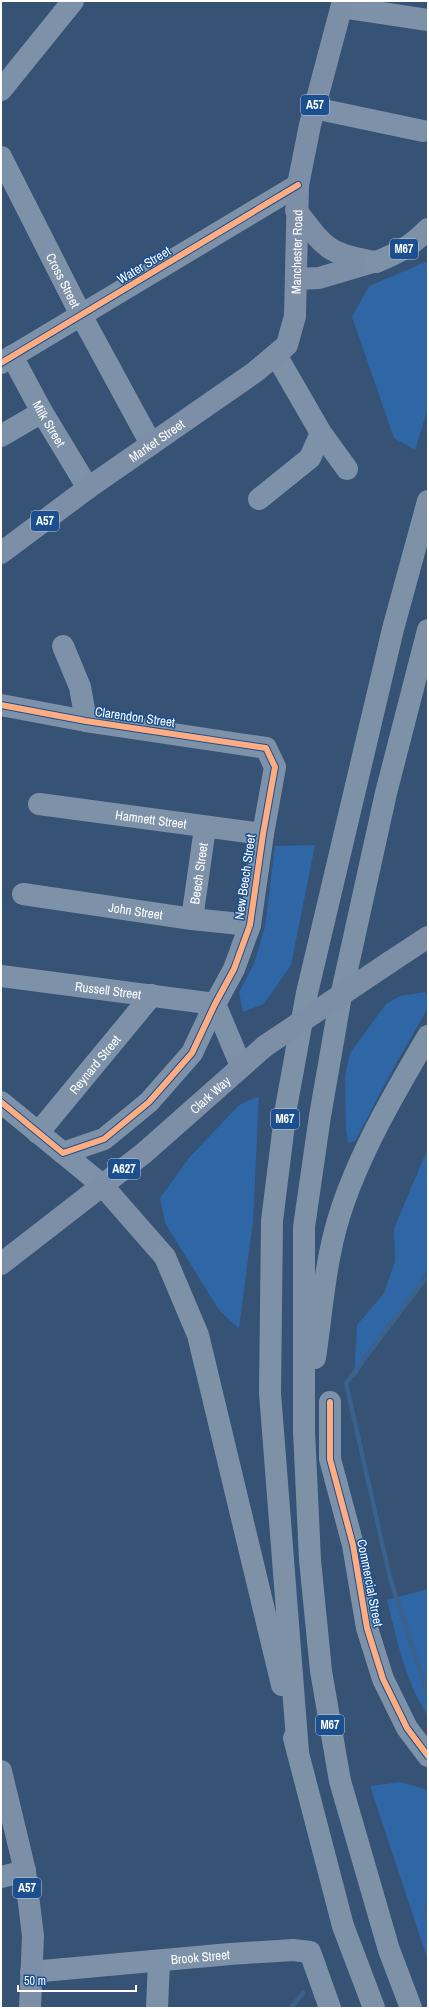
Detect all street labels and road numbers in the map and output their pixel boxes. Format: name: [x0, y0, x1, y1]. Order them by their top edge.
road number: A57: [301, 95, 329, 115]
street label: Manchester Road: [287, 210, 306, 294]
road number: M67: [390, 239, 418, 259]
street label: Water Street: [114, 242, 174, 288]
street label: Cross Street: [42, 250, 84, 310]
street label: Milk Street: [29, 397, 69, 450]
street label: Market Street: [125, 415, 188, 466]
road number: A57: [31, 511, 59, 531]
street label: Clarendon Street: [94, 703, 176, 731]
street label: Hamnett Street: [114, 806, 188, 832]
street label: New Beech Street: [231, 833, 259, 921]
street label: Beech Street: [186, 842, 211, 905]
street label: John Street: [108, 898, 164, 923]
street label: Russell Street: [74, 977, 142, 1003]
street label: Reynard Street: [65, 1031, 124, 1097]
street label: Clark Way: [186, 1072, 234, 1117]
road number: M67: [271, 1109, 299, 1129]
road number: A627: [108, 1159, 140, 1179]
street label: Commercial Street: [353, 1538, 387, 1628]
road number: M67: [316, 1715, 344, 1735]
road number: A57: [13, 1878, 41, 1898]
street label: Brook Street: [170, 1946, 231, 1968]

